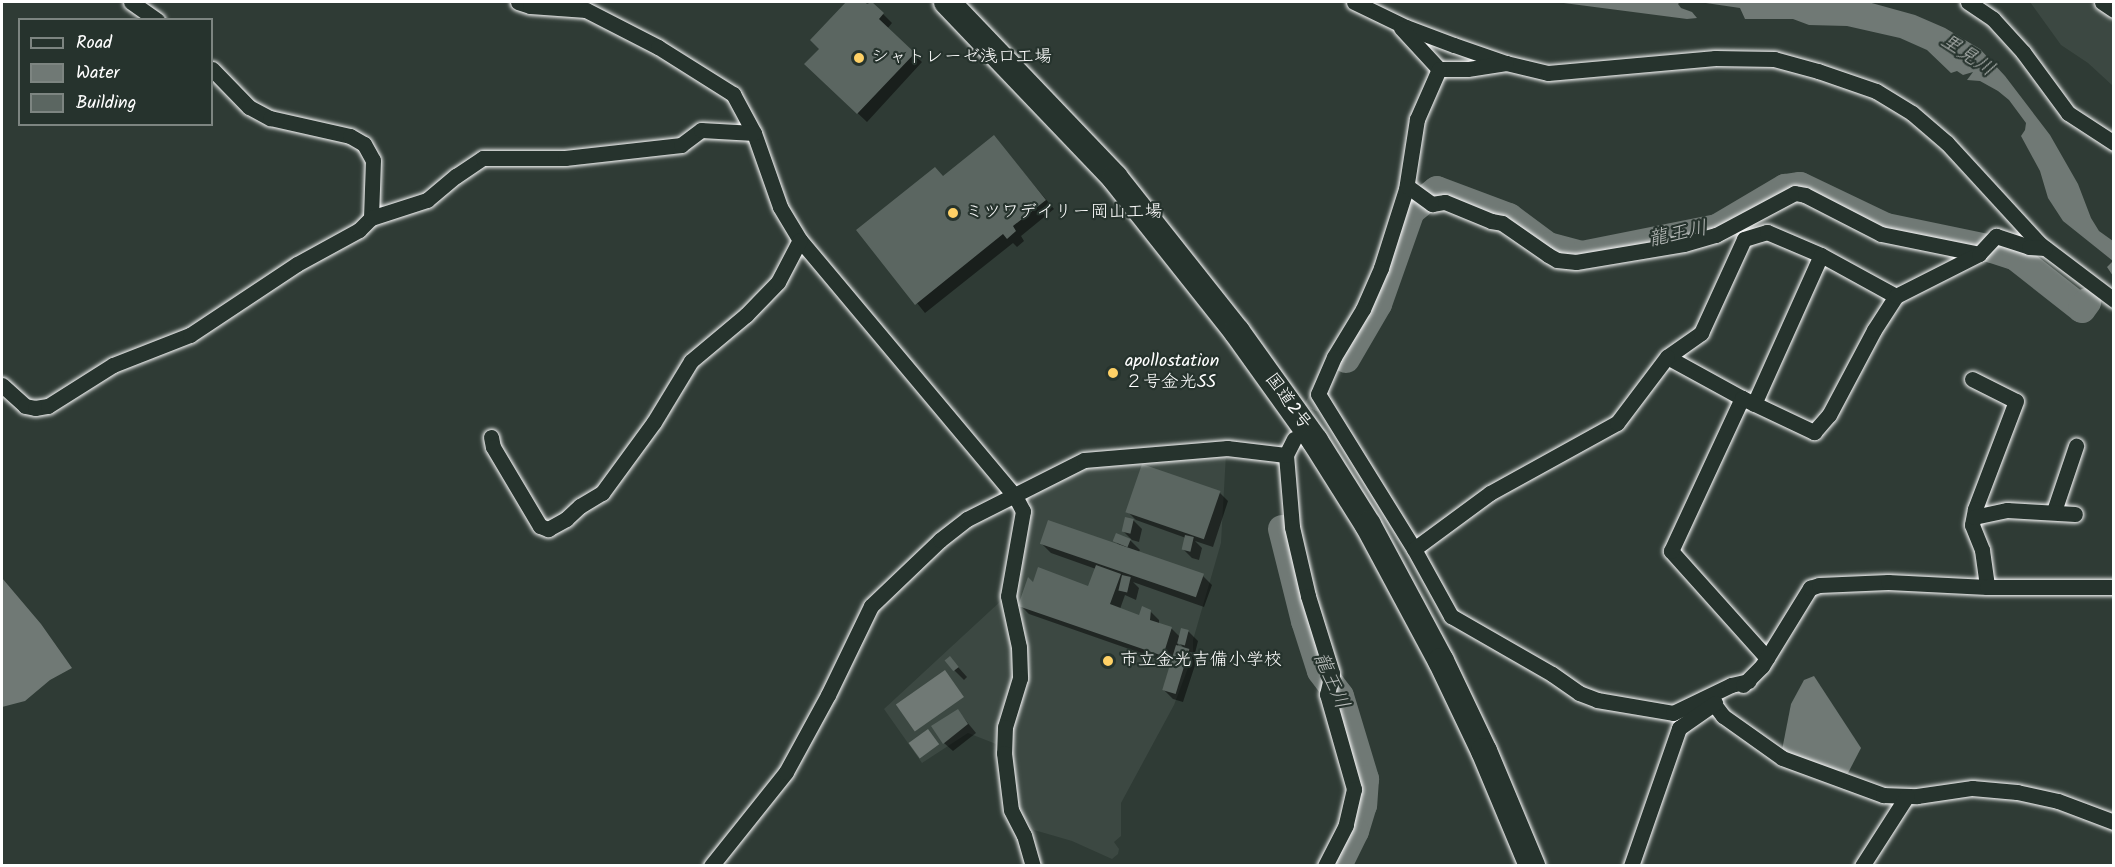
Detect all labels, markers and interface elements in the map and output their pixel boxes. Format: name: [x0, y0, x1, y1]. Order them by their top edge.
legend: [18, 18, 213, 126]
text: Road: [76, 29, 112, 58]
water label: 里見川: [1935, 29, 1999, 83]
place label: シャトレーゼ浅口工場: [871, 47, 1052, 69]
marker: シャトレーゼ浅口工場: [852, 51, 866, 65]
text: Water: [76, 59, 120, 88]
text: Building: [76, 89, 136, 118]
place label: ミツワデイリー岡山工場: [965, 202, 1163, 224]
marker: ミツワデイリー岡山工場: [946, 206, 960, 220]
water label: 龍王川: [1646, 217, 1710, 253]
place label: apollostation ２号金光SS: [1125, 352, 1219, 394]
marker: apollostation ２号金光SS: [1106, 366, 1120, 380]
street label: 国道2号: [1259, 370, 1315, 434]
water label: 龍王川: [1307, 649, 1353, 713]
place label: 市立金光吉備小学校: [1120, 650, 1282, 672]
marker: 市立金光吉備小学校: [1101, 654, 1115, 668]

